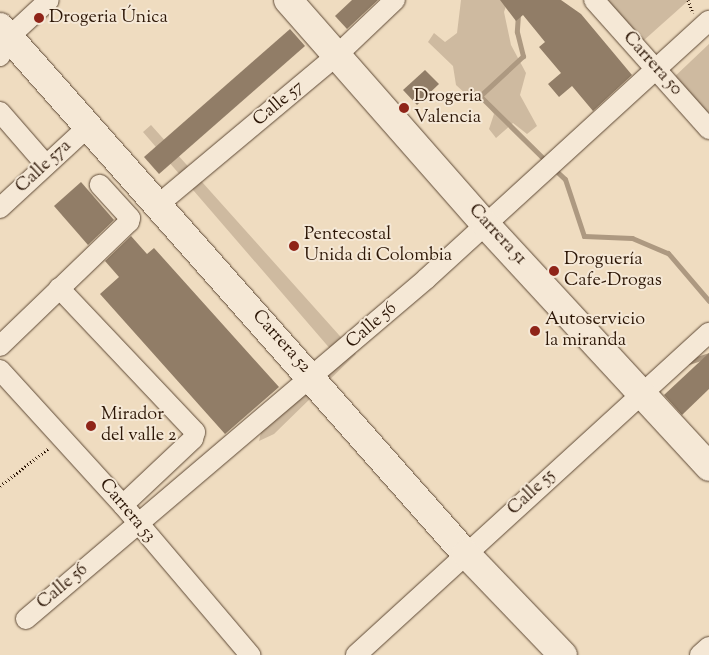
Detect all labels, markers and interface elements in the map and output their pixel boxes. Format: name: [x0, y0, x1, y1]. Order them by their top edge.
place label: Drogeria Única: [49, 7, 168, 29]
marker: Drogeria Única: [33, 12, 45, 24]
street label: Carrera 50: [618, 28, 686, 100]
street label: Calle 57: [249, 77, 309, 131]
place label: Drogeria Valencia: [414, 87, 482, 130]
marker: Drogeria Valencia: [398, 102, 410, 114]
street label: Calle 57a: [12, 136, 76, 198]
street label: Carrera 51: [463, 200, 531, 270]
place label: Pentecostal Unida di Colombia: [304, 225, 452, 268]
marker: Pentecostal Unida di Colombia: [288, 240, 300, 252]
place label: Droguería Cafe-Drogas: [564, 250, 662, 292]
marker: Droguería Cafe-Drogas: [548, 265, 560, 277]
street label: Calle 56: [342, 298, 402, 354]
street label: Carrera 52: [247, 306, 315, 378]
place label: Autoservicio la miranda: [545, 310, 645, 352]
marker: Autoservicio la miranda: [529, 325, 541, 337]
place label: Mirador del valle 2: [101, 405, 176, 448]
marker: Mirador del valle 2: [85, 420, 97, 432]
street label: Calle 55: [504, 466, 560, 520]
street label: Carrera 53: [94, 475, 160, 547]
street label: Calle 56: [33, 560, 93, 614]

